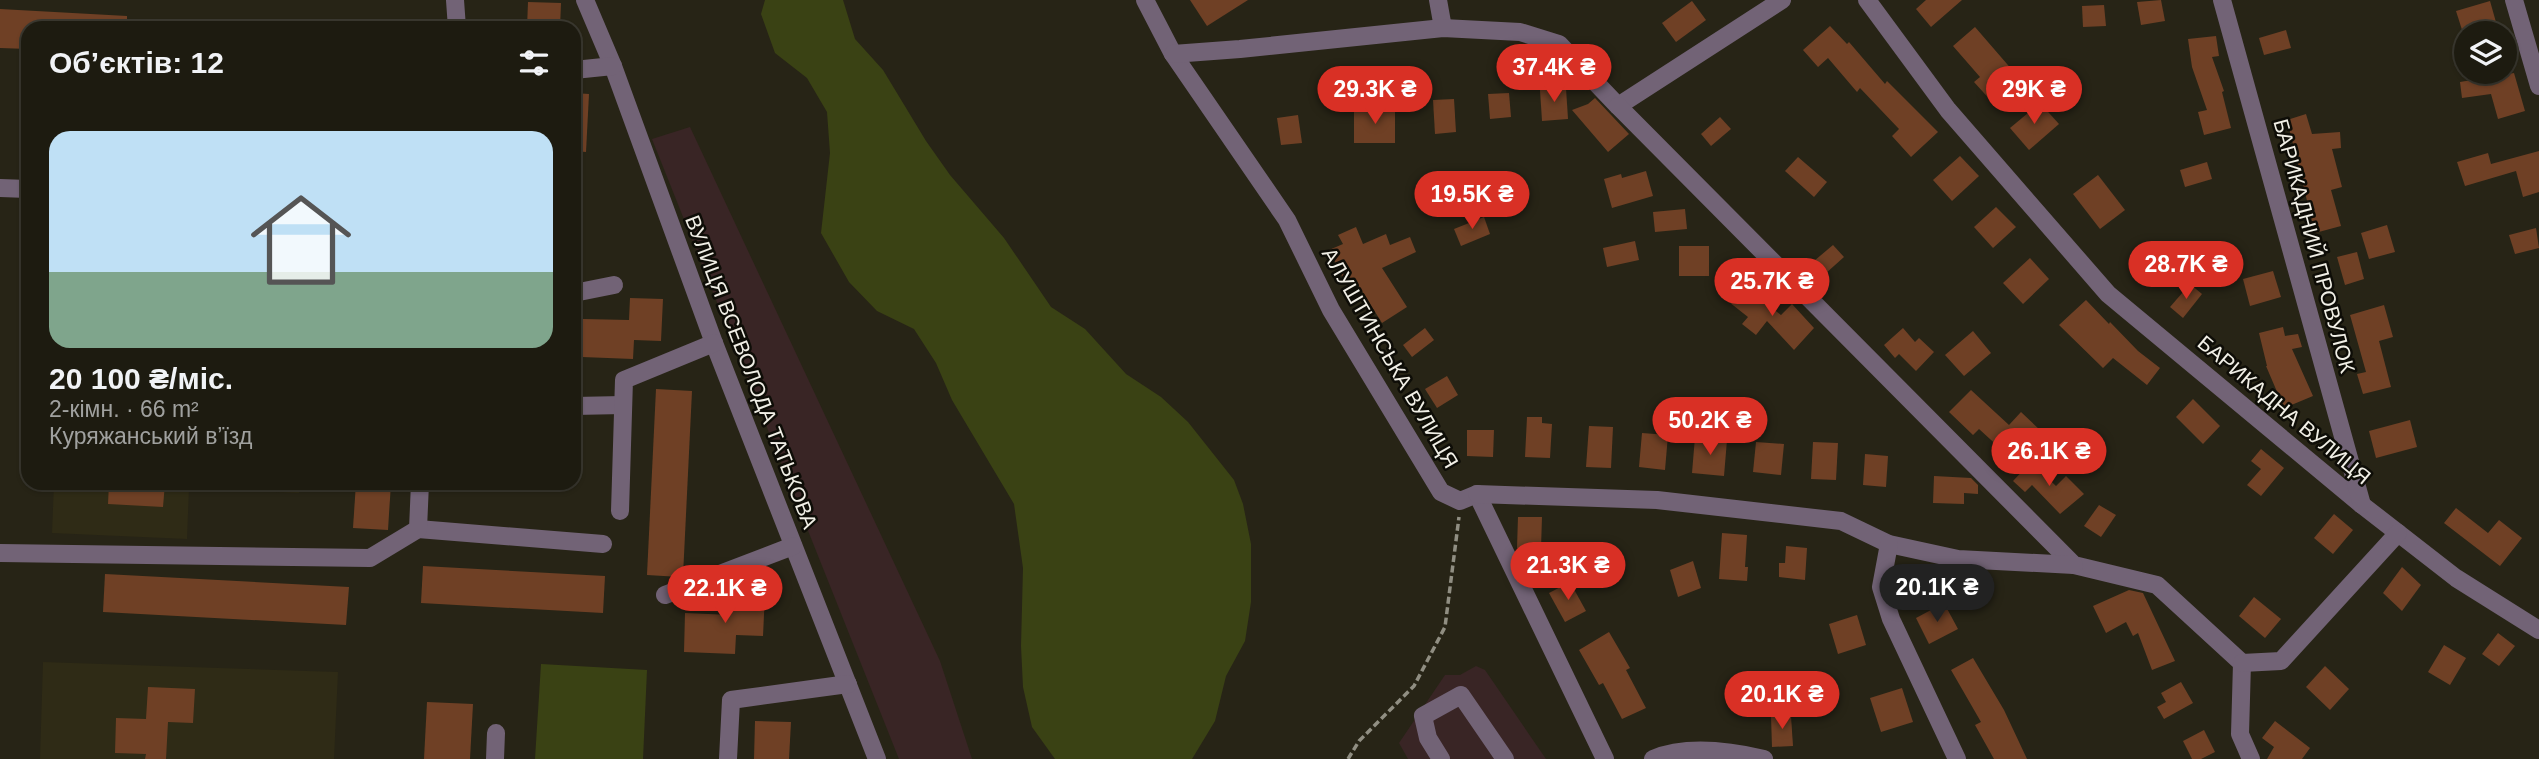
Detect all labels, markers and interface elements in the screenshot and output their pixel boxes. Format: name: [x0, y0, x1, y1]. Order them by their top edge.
map controls: [2454, 21, 2517, 84]
button: layers: [2454, 21, 2517, 84]
icon: filters: [515, 44, 553, 82]
pin: 37.4K ₴: [1489, 44, 1619, 104]
text: Об’єктів: 12: [49, 46, 224, 79]
text: 37.4K ₴: [1512, 54, 1596, 80]
pin: 29.3K ₴: [1310, 66, 1440, 126]
pin: 29K ₴: [1985, 66, 2083, 126]
text: 29.3K ₴: [1333, 76, 1417, 102]
text: 29K ₴: [2002, 76, 2066, 102]
street label: БАРИКАДНИЙ ПРОВУЛОК: [2269, 116, 2360, 376]
pin: 19.5K ₴: [1407, 172, 1537, 231]
icon: home: [238, 177, 364, 303]
text: 19.5K ₴: [1430, 181, 1514, 207]
street label: ВУЛИЦЯ ВСЕВОЛОДА ТАТЬКОВА: [681, 212, 822, 532]
pin: 28.7K ₴: [2121, 242, 2251, 301]
street label: АЛУШТИНСЬКА ВУЛИЦЯ: [1318, 244, 1463, 472]
text: 28.7K ₴: [2144, 251, 2228, 277]
pin: 25.7K ₴: [1707, 258, 1837, 318]
text: 25.7K ₴: [1730, 268, 1814, 294]
street label: БАРИКАДНА ВУЛИЦЯ: [2193, 331, 2375, 489]
text: 20 100 ₴/міс.: [49, 362, 233, 395]
text: 2-кімн. · 66 m²: [49, 396, 199, 422]
pin: 50.2K ₴: [1645, 398, 1775, 457]
text: 50.2K ₴: [1668, 407, 1752, 433]
text: Куряжанський в’їзд: [49, 423, 252, 449]
pin: 26.1K ₴: [1984, 428, 2114, 488]
text: 26.1K ₴: [2007, 438, 2091, 464]
pin: 21.3K ₴: [1503, 542, 1633, 602]
text: 21.3K ₴: [1526, 552, 1610, 578]
pin: 20.1K ₴: [1872, 564, 2002, 624]
pin: 22.1K ₴: [660, 566, 790, 625]
text: 20.1K ₴: [1895, 574, 1979, 600]
text: 22.1K ₴: [683, 575, 767, 601]
pin: 20.1K ₴: [1717, 672, 1847, 731]
text: 20.1K ₴: [1740, 681, 1824, 707]

